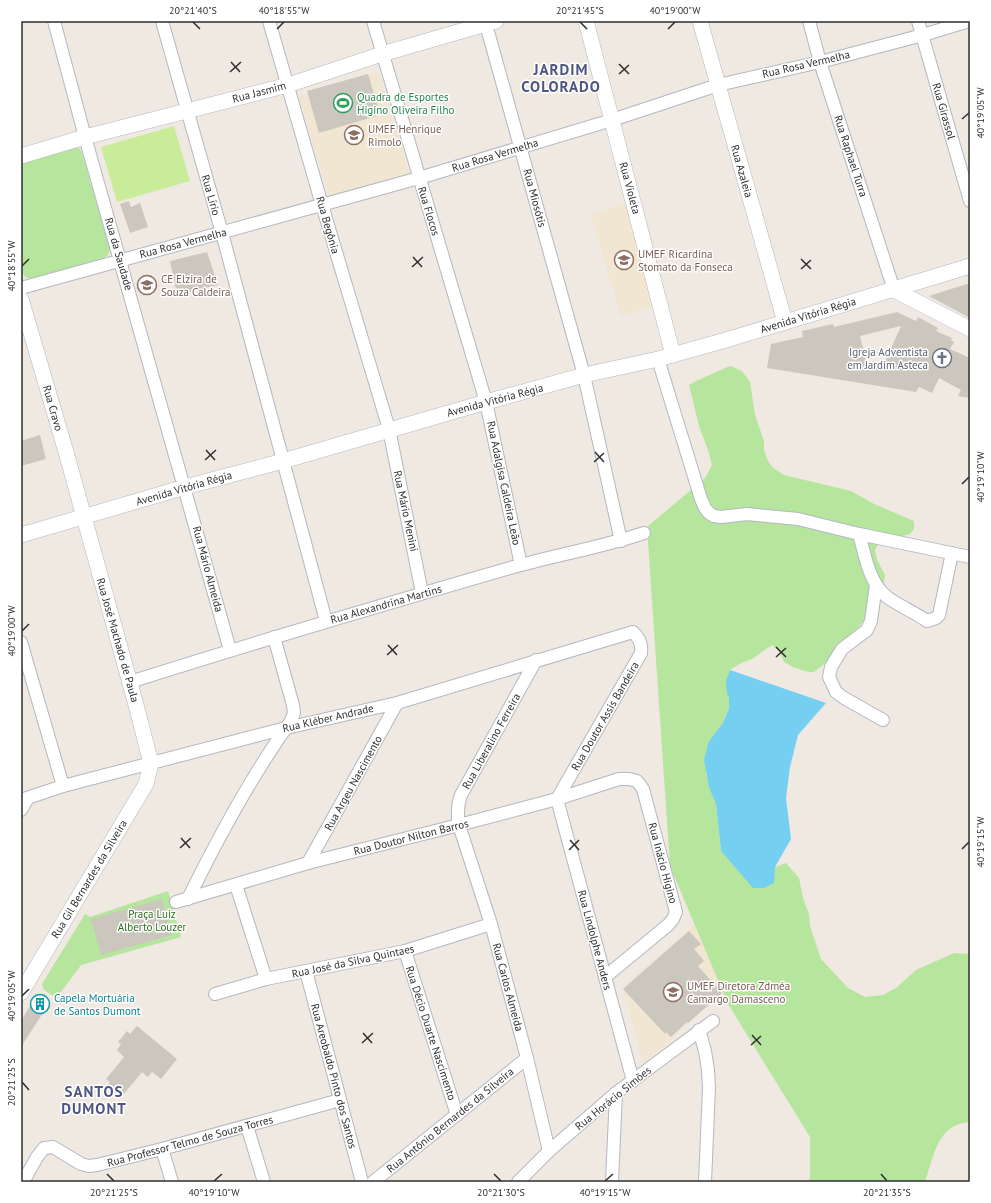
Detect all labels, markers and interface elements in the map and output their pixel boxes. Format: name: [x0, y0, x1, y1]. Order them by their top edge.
text: 20°21'40"S: [169, 4, 217, 17]
text: 40°18'55"W: [258, 4, 310, 17]
text: 20°21'45"S: [556, 4, 604, 17]
text: 40°19'00"W: [649, 4, 701, 17]
street label: Rua Rosa Vermelha: [761, 47, 851, 81]
district label: JARDIM COLORADO: [521, 60, 601, 96]
street label: Rua Jasmim: [231, 78, 287, 106]
street label: Rua Girassol: [929, 81, 959, 142]
text: 40°19'05"W: [974, 87, 987, 139]
place label: Quadra de Esportes Higino Oliveira Filho: [357, 90, 454, 117]
sports icon: Quadra de Esportes Higino Oliveira Filho: [332, 92, 354, 114]
street label: Rua Raphael Turra: [831, 113, 871, 199]
place label: UMEF Henrique Rimolo: [368, 122, 442, 149]
school or university icon: UMEF Henrique Rimolo: [343, 124, 365, 146]
street label: Rua Rosa Vermelha: [450, 135, 540, 175]
street label: Rua Azaleia: [728, 143, 756, 199]
street label: Rua Violeta: [616, 160, 644, 216]
street label: Rua Miosótis: [520, 167, 550, 229]
street label: Rua Lírio: [198, 173, 224, 217]
street label: Rua Flocos: [415, 185, 443, 238]
street label: Rua Begônia: [313, 195, 343, 255]
street label: Rua da Saudade: [102, 216, 136, 292]
street label: Rua Rosa Vermelha: [138, 225, 228, 261]
text: 40°18'55"W: [5, 240, 18, 292]
place label: UMEF Ricardina Stomato da Fonseca: [638, 247, 733, 274]
school or university icon: UMEF Ricardina Stomato da Fonseca: [613, 249, 635, 271]
place label: CE Elzira de Souza Caldeira: [161, 272, 230, 299]
school or university icon: CE Elzira de Souza Caldeira: [136, 274, 158, 296]
street label: Avenida Vitória Régia: [758, 294, 858, 336]
place label: Igreja Adventista em Jardim Asteca: [847, 345, 928, 372]
church icon: Igreja Adventista em Jardim Asteca: [931, 347, 953, 369]
street label: Avenida Vitória Régia: [445, 380, 545, 420]
street label: Rua Cravo: [40, 383, 66, 433]
street label: Rua Adalgisa Caldeira Leão: [484, 420, 524, 546]
text: 40°19'10"W: [974, 451, 987, 503]
street label: Avenida Vitória Régia: [134, 468, 234, 508]
street label: Rua Mário Menini: [391, 469, 421, 553]
street label: Rua Mário Almeida: [190, 524, 226, 614]
street label: Rua José Machado de Paula: [94, 576, 142, 704]
street label: Rua Alexandrina Martins: [329, 581, 444, 627]
text: 40°19'00"W: [5, 605, 18, 657]
street label: Rua Doutor Assis Bandeira: [568, 659, 642, 773]
street label: Rua Liberalino Ferreira: [459, 691, 523, 791]
street label: Rua Kléber Andrade: [281, 701, 375, 735]
street label: Rua Argeu Nascimento: [321, 733, 385, 833]
street label: Rua Doutor Nilton Barros: [352, 816, 470, 858]
text: 40°19'15"W: [974, 816, 987, 868]
street label: Rua Gil Bernardes da Silveira: [48, 817, 130, 941]
street label: Rua Inácio Higino: [645, 821, 681, 905]
street label: Rua Lindolphe Anders: [575, 888, 615, 992]
park label: Praça Luiz Alberto Louzer: [118, 907, 187, 934]
street label: Rua José da Silva Quintaes: [290, 941, 416, 981]
street label: Rua Carlos Almeida: [489, 941, 527, 1033]
street label: Rua Décio Duarte Nascimento: [403, 964, 459, 1102]
text: 40°19'05"W: [5, 970, 18, 1022]
place label: UMEF Diretora Zdméa Camargo Damasceno: [687, 979, 790, 1006]
school or university icon: UMEF Diretora Zdméa Camargo Damasceno: [662, 981, 684, 1003]
place label: Capela Mortuária de Santos Dumont: [54, 991, 141, 1018]
building icon: Capela Mortuária de Santos Dumont: [29, 993, 51, 1015]
street label: Rua Areobaldo Pinto dos Santos: [308, 1002, 360, 1150]
text: 20°21'25"S: [5, 1058, 18, 1106]
street label: Rua Horácio Simões: [572, 1063, 654, 1133]
street label: Rua Antônio Bernardes da Silveira: [384, 1064, 516, 1176]
district label: SANTOS DUMONT: [61, 1082, 127, 1118]
street label: Rua Professor Telmo de Souza Torres: [106, 1112, 275, 1170]
text: 20°21'25"S: [90, 1186, 138, 1199]
text: 40°19'10"W: [188, 1186, 240, 1199]
text: 20°21'30"S: [477, 1186, 525, 1199]
text: 40°19'15"W: [579, 1186, 631, 1199]
text: 20°21'35"S: [863, 1186, 911, 1199]

